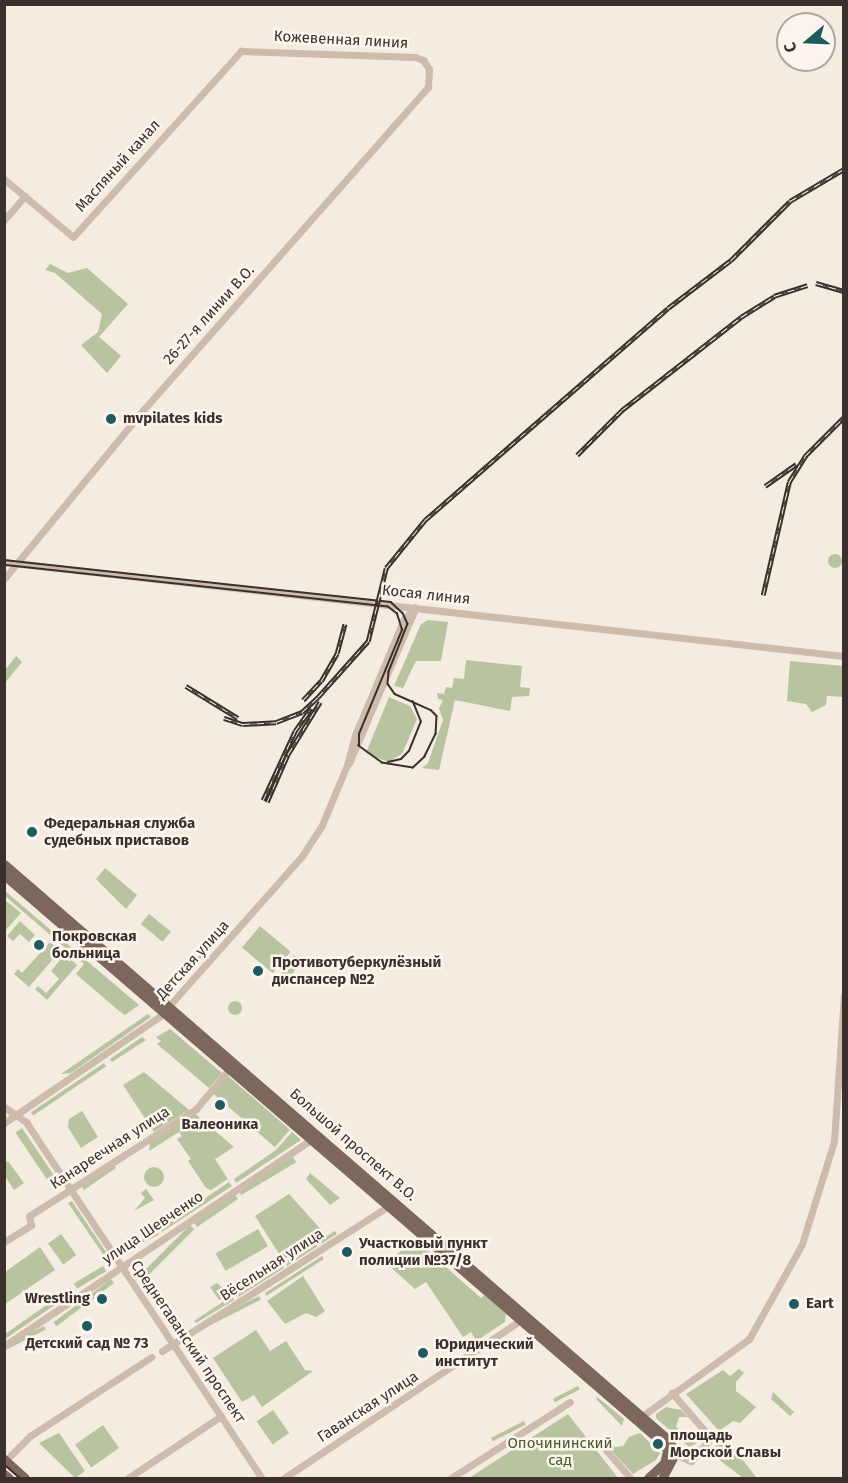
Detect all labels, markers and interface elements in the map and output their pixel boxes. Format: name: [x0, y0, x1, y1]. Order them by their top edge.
north arrow: [776, 12, 836, 72]
street label: Кожевенная линия: [273, 27, 409, 53]
text: С: [780, 40, 801, 55]
street label: Масляный канал: [72, 116, 164, 216]
street label: 26-27-я линии В.О.: [160, 262, 258, 368]
place label: mvpilates kids: [123, 410, 222, 428]
marker: mvpilates kids: [104, 412, 118, 426]
street label: Косая линия: [381, 581, 471, 609]
place label: Федеральная служба судебных приставов: [44, 814, 195, 849]
marker: Федеральная служба судебных приставов: [25, 825, 39, 839]
street label: Детская улица: [153, 917, 233, 1003]
place label: Покровская больница: [52, 927, 137, 962]
marker: Покровская больница: [30, 936, 48, 954]
place label: Противотуберкулёзный диспансер №2: [272, 953, 441, 988]
marker: Противотуберкулёзный диспансер №2: [249, 962, 267, 980]
street label: Большой проспект В.О.: [286, 1085, 420, 1205]
marker: Валеоника: [211, 1096, 229, 1114]
street label: Канареечная улица: [47, 1103, 173, 1193]
place label: Валеоника: [182, 1116, 258, 1134]
street label: улица Шевченко: [99, 1188, 207, 1268]
street label: Вёсельная улица: [217, 1225, 327, 1305]
place label: Участковый пункт полиции №37/8: [359, 1234, 488, 1269]
marker: Участковый пункт полиции №37/8: [340, 1245, 354, 1259]
street label: Среднегаванский проспект: [127, 1257, 249, 1427]
place label: Wrestling: [25, 1290, 90, 1308]
marker: Wrestling: [95, 1292, 109, 1306]
place label: Eart: [806, 1295, 834, 1313]
marker: Eart: [787, 1297, 801, 1311]
marker: Детский сад № 73: [80, 1319, 94, 1333]
place label: Детский сад № 73: [25, 1335, 149, 1353]
place label: Юридический институт: [435, 1335, 534, 1370]
marker: Юридический институт: [416, 1346, 430, 1360]
street label: Гаванская улица: [314, 1368, 422, 1446]
place label: площадь Морской Славы: [670, 1426, 781, 1461]
park label: Опочининский сад: [507, 1434, 613, 1469]
marker: площадь Морской Славы: [651, 1437, 665, 1451]

